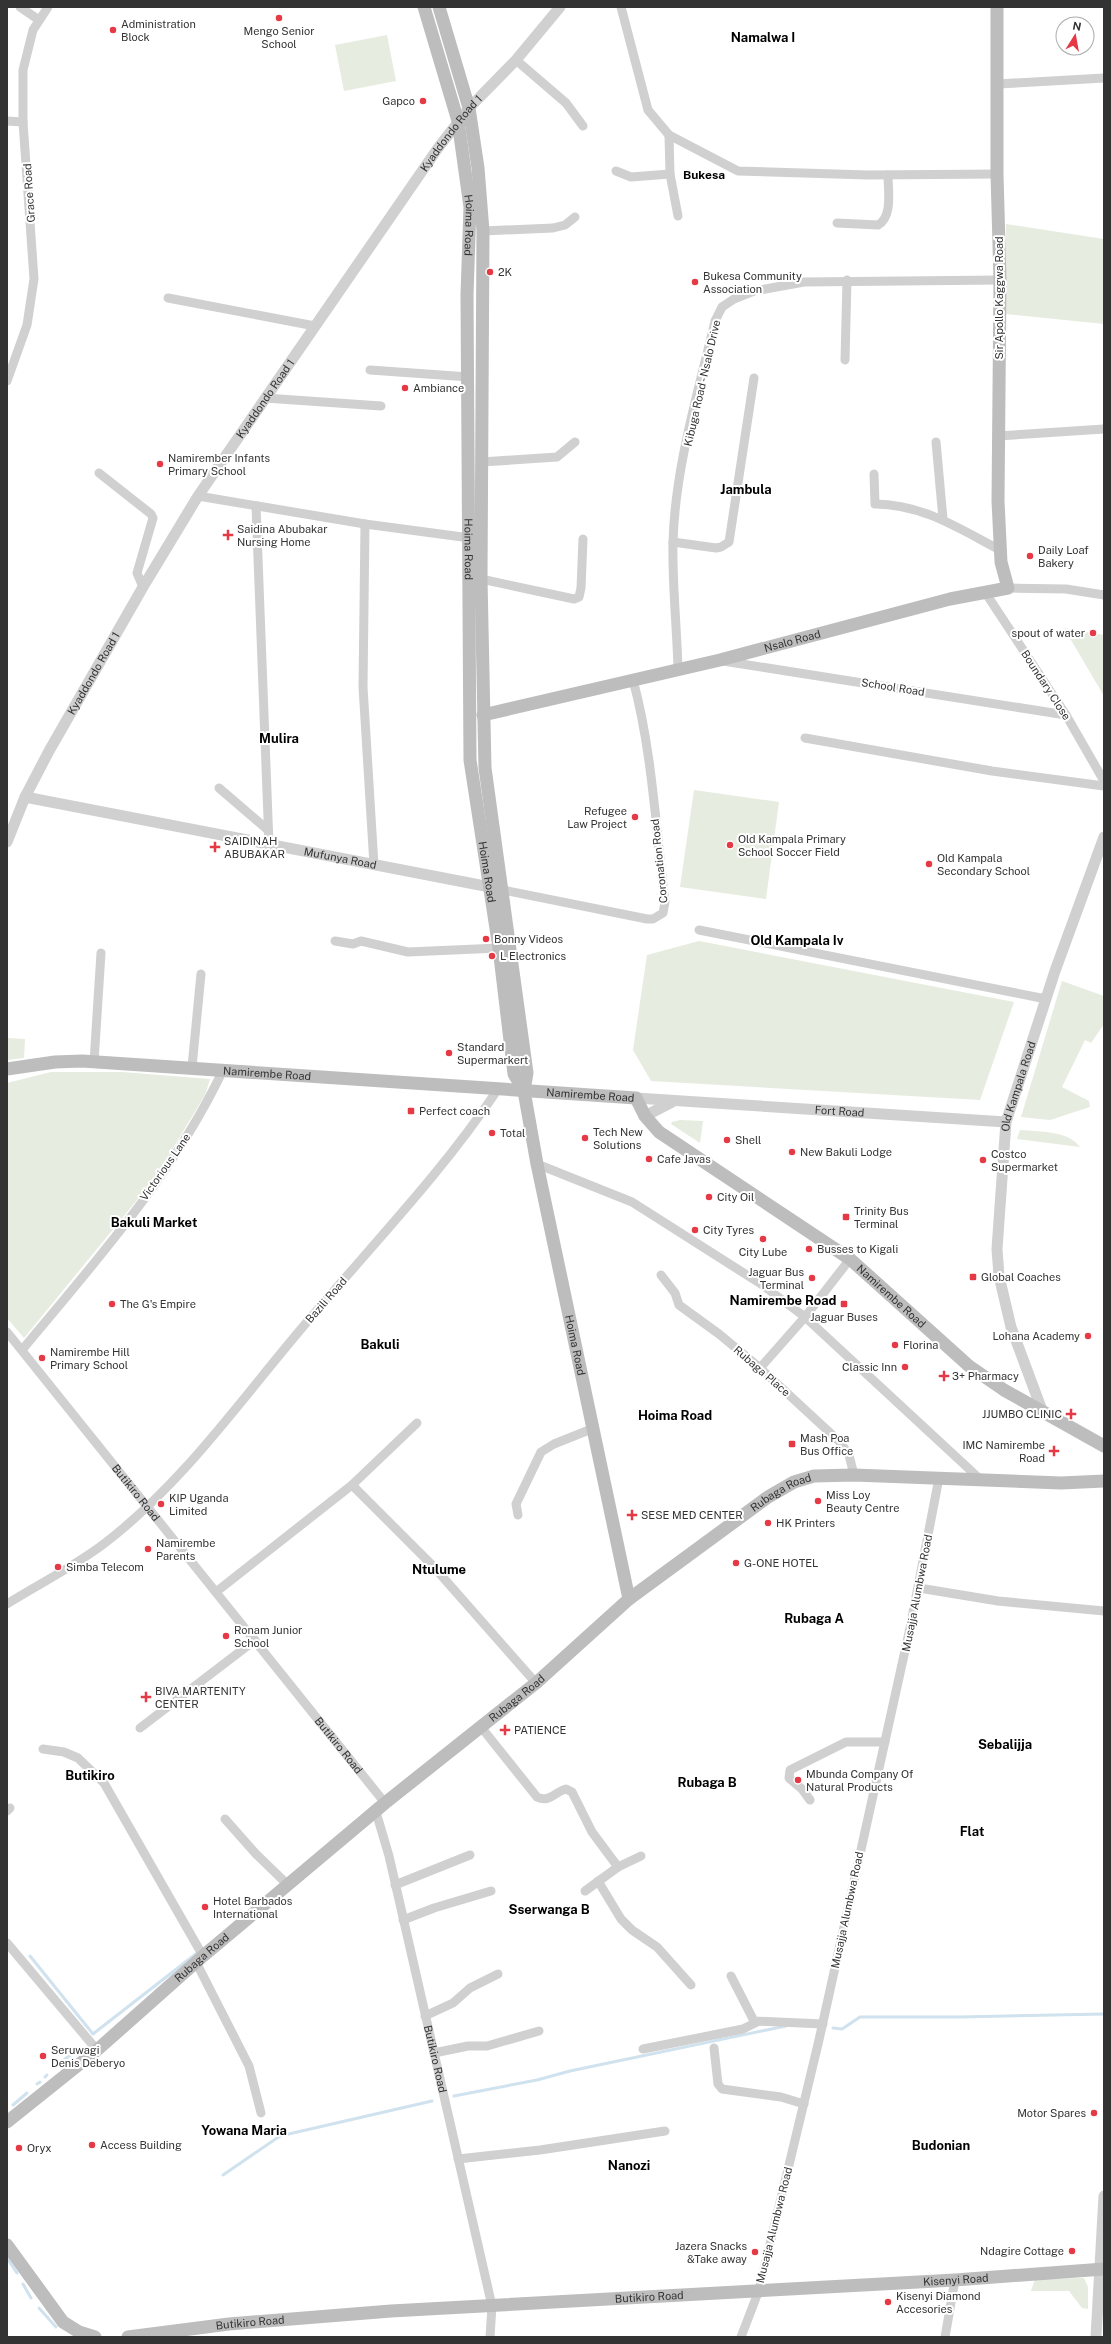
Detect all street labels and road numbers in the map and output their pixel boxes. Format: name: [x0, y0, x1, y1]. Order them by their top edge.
street label: Kyaddondo Road 1: [418, 93, 484, 174]
street label: Grace Road: [21, 163, 37, 223]
street label: Hoima Road: [462, 194, 476, 256]
street label: Sir Apollo Kaggwa Road: [993, 236, 1005, 360]
street label: Kibuga Road - Nsalo Drive: [682, 319, 722, 447]
street label: Kyaddondo Road 1: [234, 357, 297, 440]
street label: Hoima Road: [462, 518, 475, 580]
street label: Nsalo Road: [763, 628, 822, 654]
street label: Kyaddondo Road 1: [65, 630, 122, 717]
street label: Boundary Close: [1019, 648, 1073, 722]
street label: School Road: [860, 676, 926, 698]
street label: Coronation Road: [649, 818, 669, 904]
street label: Hoima Road: [477, 840, 498, 903]
street label: Mufunya Road: [303, 845, 378, 871]
street label: Old Kampala Road: [999, 1040, 1038, 1132]
street label: Namirembe Road: [223, 1064, 311, 1082]
street label: Namirembe Road: [546, 1086, 635, 1104]
street label: Fort Road: [814, 1104, 865, 1119]
street label: Victorious Lane: [137, 1131, 193, 1203]
street label: Namirembe Road: [854, 1262, 928, 1330]
street label: Bazili Road: [303, 1275, 349, 1325]
street label: Hoima Road: [563, 1314, 588, 1377]
street label: Rubaga Place: [732, 1343, 792, 1399]
street label: Butikiro Road: [110, 1462, 162, 1523]
street label: Rubaga Road: [748, 1471, 813, 1514]
street label: Musajja Alumbwa Road: [900, 1533, 934, 1653]
street label: Rubaga Road: [486, 1672, 547, 1724]
street label: Butikiro Road: [312, 1715, 365, 1776]
street label: Musajja Alumbwa Road: [829, 1851, 865, 1969]
street label: Rubaga Road: [172, 1931, 231, 1984]
street label: Butikiro Road: [422, 2024, 449, 2094]
street label: Musajja Alumbwa Road: [754, 2166, 794, 2284]
street label: Kisenyi Road: [923, 2272, 989, 2288]
street label: Butikiro Road: [614, 2289, 684, 2305]
street label: Butikiro Road: [215, 2314, 285, 2332]

